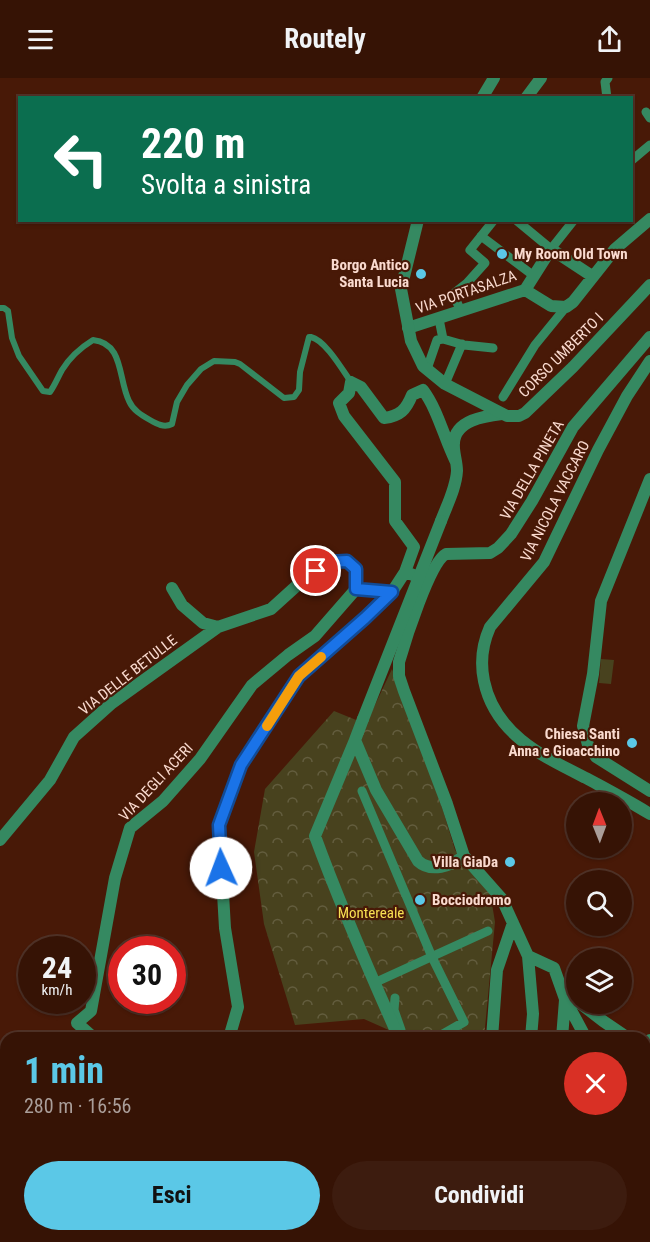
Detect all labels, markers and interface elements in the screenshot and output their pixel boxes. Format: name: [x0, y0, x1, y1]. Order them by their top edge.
icon: menu: [24, 23, 57, 56]
text: Routely: [284, 23, 366, 55]
icon: share: [593, 23, 626, 56]
text: 220 m: [141, 119, 246, 168]
icon: left: [42, 120, 120, 198]
text: Svolta a sinistra: [141, 169, 311, 201]
place label: My Room Old Town: [514, 245, 628, 263]
marker: My Room Old Town: [495, 247, 509, 261]
place label: Borgo Antico Santa Lucia: [331, 256, 409, 291]
street label: VIA PORTASALZA: [413, 266, 519, 318]
marker: Borgo Antico Santa Lucia: [414, 267, 428, 281]
street label: CORSO UMBERTO I: [515, 309, 607, 401]
street label: VIA DELLA PINETA: [496, 417, 568, 523]
street label: VIA NICOLA VACCARO: [517, 437, 593, 565]
pin: [290, 545, 341, 596]
icon: arrive: [299, 554, 332, 587]
street label: VIA DELLE BETULLE: [75, 631, 181, 719]
place label: Chiesa Santi Anna e Gioacchino: [509, 725, 620, 760]
marker: Chiesa Santi Anna e Gioacchino: [625, 736, 639, 750]
street label: VIA DEGLI ACERI: [115, 739, 197, 825]
north arrow: [566, 792, 632, 858]
map controls: [566, 792, 632, 1014]
position arrow: [189, 836, 253, 900]
place label: Villa GiaDa: [432, 853, 498, 871]
marker: Villa GiaDa: [503, 855, 517, 869]
button: search: [566, 870, 632, 936]
place label: Bocciodromo: [432, 891, 511, 909]
marker: Bocciodromo: [413, 893, 427, 907]
park label: Montereale: [338, 904, 404, 922]
speed limit sign: 30: [108, 936, 186, 1014]
button: layers: [566, 948, 632, 1014]
text: 24: [42, 950, 72, 985]
text: km/h: [42, 981, 72, 999]
text: 1 min: [24, 1050, 104, 1092]
button: close: [564, 1052, 627, 1115]
text: 280 m · 16:56: [24, 1094, 131, 1118]
button: Esci: [24, 1161, 320, 1230]
button: Condividi: [332, 1161, 627, 1230]

